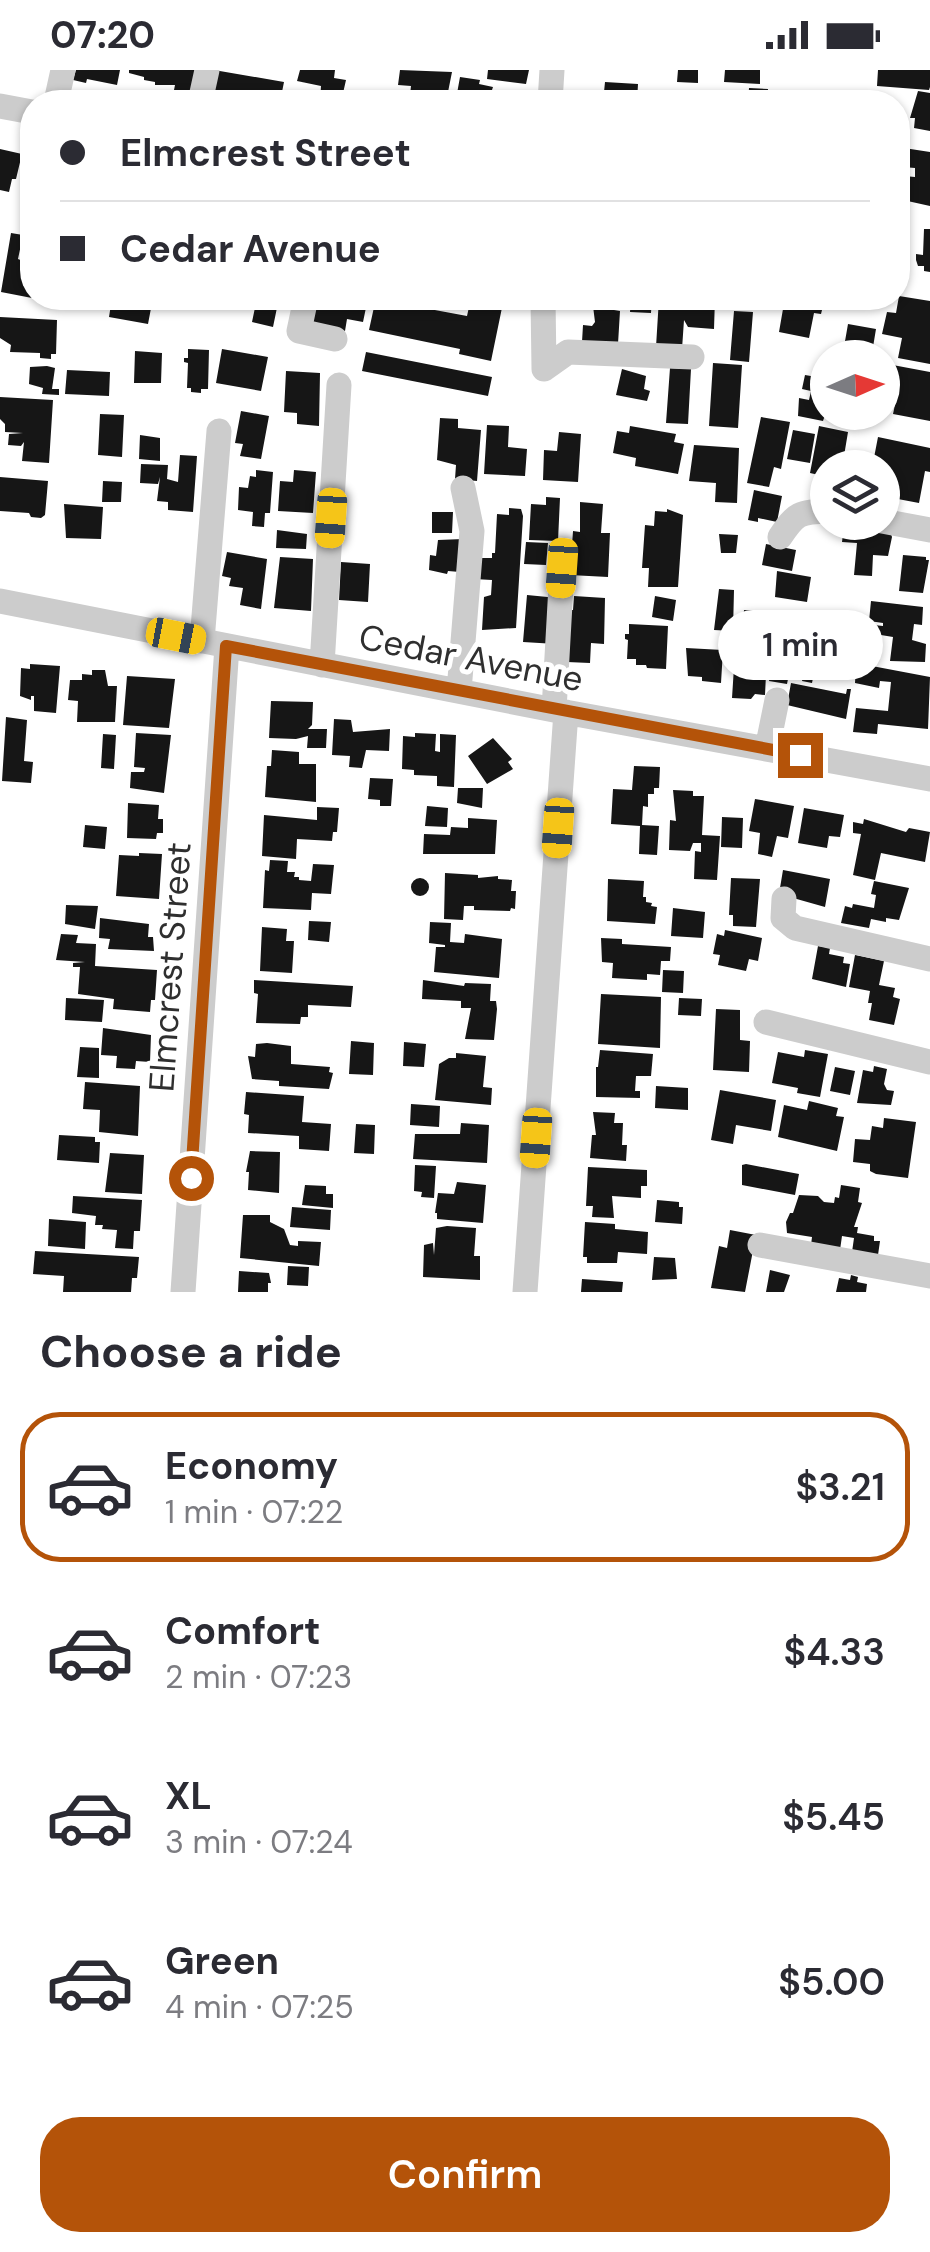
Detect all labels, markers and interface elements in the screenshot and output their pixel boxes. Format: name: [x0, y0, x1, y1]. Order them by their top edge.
text: 07:20: [50, 10, 155, 60]
text: Elmcrest Street: [120, 128, 411, 178]
text: Cedar Avenue: [120, 224, 381, 274]
north arrow: [810, 340, 900, 430]
map controls: [810, 340, 900, 540]
button: layers: [810, 450, 900, 540]
car: [314, 487, 348, 549]
car: [545, 537, 579, 599]
callout: 1 min: [718, 610, 882, 680]
street label: Cedar Avenue: [355, 614, 587, 702]
car: [144, 616, 208, 656]
text: 1 min: [762, 624, 839, 666]
route end: [778, 733, 823, 778]
car: [541, 797, 575, 859]
street label: Elmcrest Street: [138, 841, 202, 1093]
car: [519, 1107, 553, 1169]
route start: [169, 1156, 214, 1201]
text: Choose a ride: [40, 1322, 342, 1381]
text: Economy: [165, 1441, 338, 1491]
icon: car: [45, 1442, 135, 1532]
text: $3.21: [795, 1462, 885, 1512]
text: 1 min · 07:22: [165, 1491, 343, 1533]
text: Comfort: [165, 1606, 321, 1656]
icon: car: [45, 1607, 135, 1697]
text: $4.33: [784, 1627, 885, 1677]
text: 2 min · 07:23: [165, 1656, 352, 1698]
text: XL: [165, 1771, 212, 1821]
icon: car: [45, 1772, 135, 1862]
text: $5.45: [782, 1792, 885, 1842]
text: 3 min · 07:24: [165, 1821, 353, 1863]
text: Green: [165, 1936, 279, 1986]
icon: car: [45, 1937, 135, 2027]
text: $5.00: [778, 1957, 885, 2007]
text: 4 min · 07:25: [165, 1986, 354, 2028]
button: Confirm: [40, 2117, 890, 2232]

